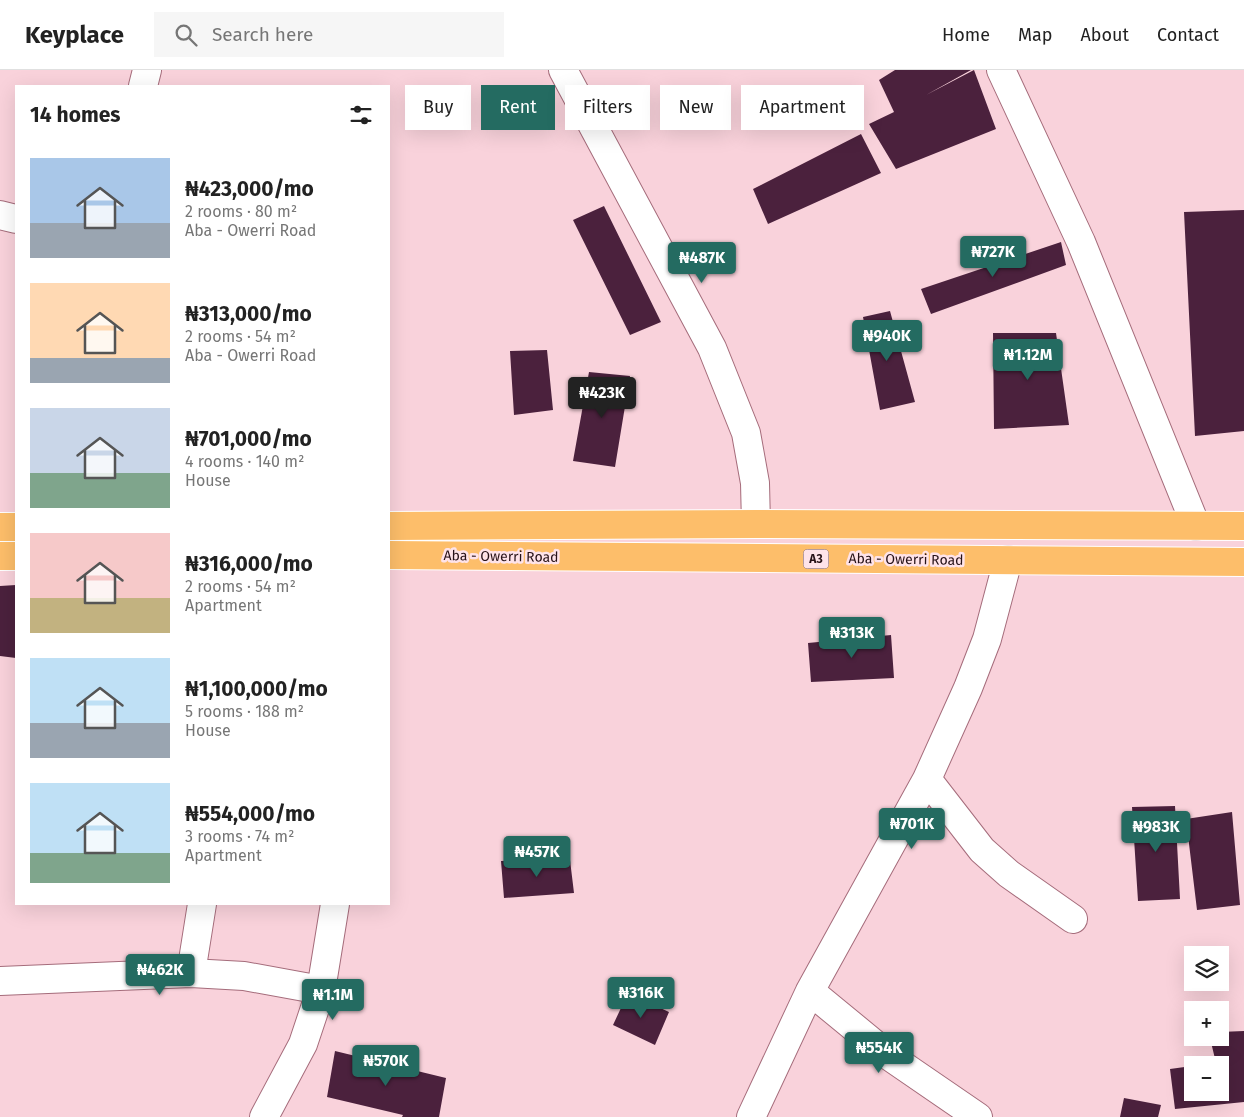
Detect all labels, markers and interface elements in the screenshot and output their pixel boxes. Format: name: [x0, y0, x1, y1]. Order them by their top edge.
search box: [154, 12, 504, 57]
text: Keyplace: [25, 21, 124, 49]
icon: search: [172, 21, 200, 49]
text: Search here: [212, 23, 313, 46]
text: Home: [942, 24, 990, 46]
text: Map: [1018, 24, 1052, 46]
text: About: [1080, 24, 1129, 46]
text: Contact: [1157, 24, 1219, 46]
chip: Buy: [405, 85, 471, 130]
chip: Rent: [481, 85, 555, 130]
chip: Filters: [565, 85, 650, 130]
chip: New: [660, 85, 731, 130]
chip: Apartment: [741, 85, 864, 130]
icon: filters: [347, 101, 375, 129]
text: 14 homes: [30, 102, 120, 128]
text: ₦423,000/mo: [185, 176, 314, 202]
icon: home: [70, 178, 130, 238]
text: 2 rooms · 80 m²: [185, 202, 297, 221]
text: Aba - Owerri Road: [185, 221, 316, 240]
pin: ₦727K: [958, 236, 1028, 278]
pin: ₦487K: [667, 242, 737, 284]
text: ₦727K: [971, 242, 1015, 261]
text: ₦487K: [679, 248, 725, 267]
text: ₦313,000/mo: [185, 301, 312, 327]
icon: home: [70, 303, 130, 363]
pin: ₦940K: [852, 320, 922, 362]
text: ₦940K: [863, 326, 911, 345]
text: 2 rooms · 54 m²: [185, 327, 296, 346]
pin: ₦1.12M: [987, 338, 1069, 381]
text: ₦1.12M: [1004, 345, 1052, 364]
text: Aba - Owerri Road: [185, 346, 316, 365]
pin: ₦423K: [567, 376, 637, 419]
text: ₦423K: [579, 383, 625, 402]
text: ₦701,000/mo: [185, 426, 312, 452]
icon: home: [70, 428, 130, 488]
text: 4 rooms · 140 m²: [185, 452, 304, 471]
text: House: [185, 471, 231, 490]
street label: Aba - Owerri Road: [443, 547, 559, 566]
road number: A3: [804, 549, 828, 568]
street label: Aba - Owerri Road: [848, 550, 964, 569]
text: ₦316,000/mo: [185, 551, 313, 577]
icon: home: [70, 553, 130, 613]
text: 2 rooms · 54 m²: [185, 577, 296, 596]
text: Apartment: [185, 596, 262, 615]
pin: ₦313K: [817, 616, 887, 659]
text: ₦313K: [830, 623, 874, 642]
text: ₦1,100,000/mo: [185, 676, 328, 702]
icon: home: [70, 678, 130, 738]
text: 5 rooms · 188 m²: [185, 702, 304, 721]
text: House: [185, 721, 231, 740]
text: ₦554,000/mo: [185, 801, 315, 827]
icon: home: [70, 803, 130, 863]
pin: ₦701K: [877, 808, 947, 850]
pin: ₦983K: [1121, 810, 1191, 853]
text: ₦701K: [890, 814, 934, 833]
text: ₦983K: [1132, 817, 1180, 836]
text: 3 rooms · 74 m²: [185, 827, 294, 846]
pin: ₦457K: [502, 836, 572, 878]
text: ₦457K: [514, 842, 560, 861]
text: Apartment: [185, 846, 262, 865]
map controls: [1184, 946, 1229, 1101]
button: layers: [1184, 946, 1229, 991]
pin: ₦462K: [125, 954, 195, 996]
text: ₦462K: [137, 960, 183, 979]
pin: ₦316K: [606, 976, 676, 1019]
pin: ₦1.1M: [298, 978, 368, 1021]
text: ₦316K: [618, 983, 664, 1002]
text: ₦1.1M: [313, 985, 353, 1004]
button: +: [1184, 1001, 1229, 1046]
pin: ₦554K: [844, 1032, 914, 1074]
text: ₦554K: [856, 1038, 902, 1057]
pin: ₦570K: [351, 1044, 421, 1087]
text: ₦570K: [363, 1051, 409, 1070]
button: −: [1184, 1056, 1229, 1101]

